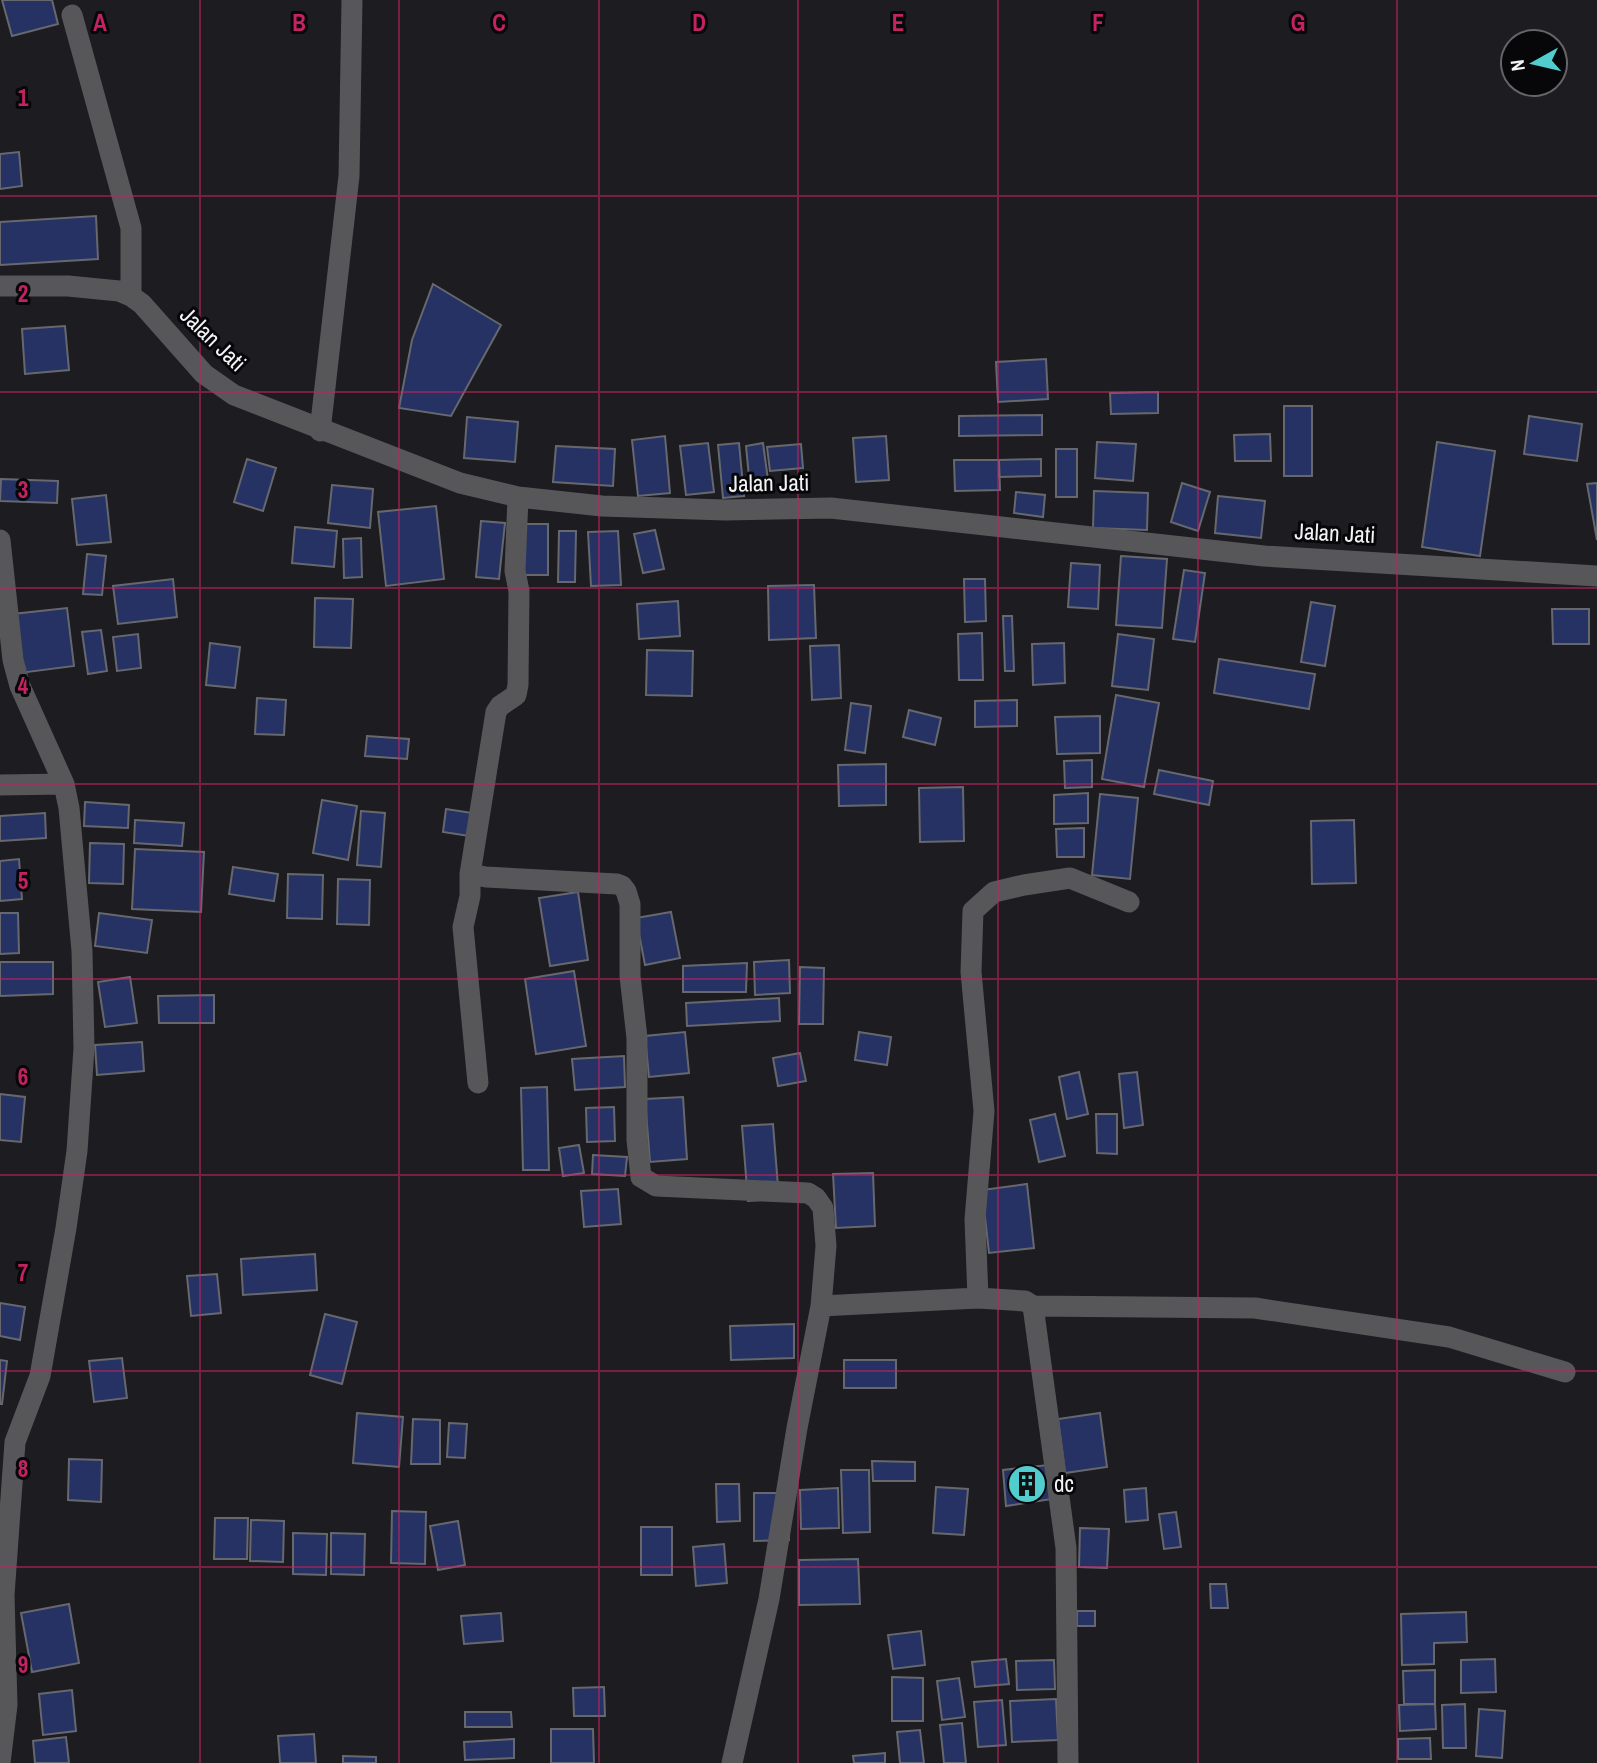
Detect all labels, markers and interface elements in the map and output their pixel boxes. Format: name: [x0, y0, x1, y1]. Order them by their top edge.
text: A: [93, 7, 107, 38]
text: B: [292, 7, 306, 38]
text: C: [492, 7, 506, 38]
text: D: [692, 7, 706, 38]
text: E: [892, 7, 904, 38]
text: F: [1092, 7, 1104, 38]
text: G: [1291, 7, 1305, 38]
north arrow: [1499, 28, 1569, 98]
text: N: [1504, 58, 1531, 73]
text: 1: [18, 82, 29, 113]
text: 2: [18, 278, 28, 309]
street label: Jalan Jati: [174, 299, 253, 378]
street label: Jalan Jati: [728, 466, 810, 499]
text: 3: [18, 474, 28, 505]
street label: Jalan Jati: [1294, 515, 1376, 550]
text: 4: [18, 670, 29, 701]
text: 5: [18, 865, 28, 896]
text: 6: [18, 1061, 28, 1092]
text: 7: [18, 1257, 28, 1288]
text: 8: [18, 1453, 28, 1484]
building icon: dc: [1006, 1463, 1048, 1505]
place label: dc: [1054, 1468, 1074, 1499]
text: 9: [18, 1649, 28, 1680]

